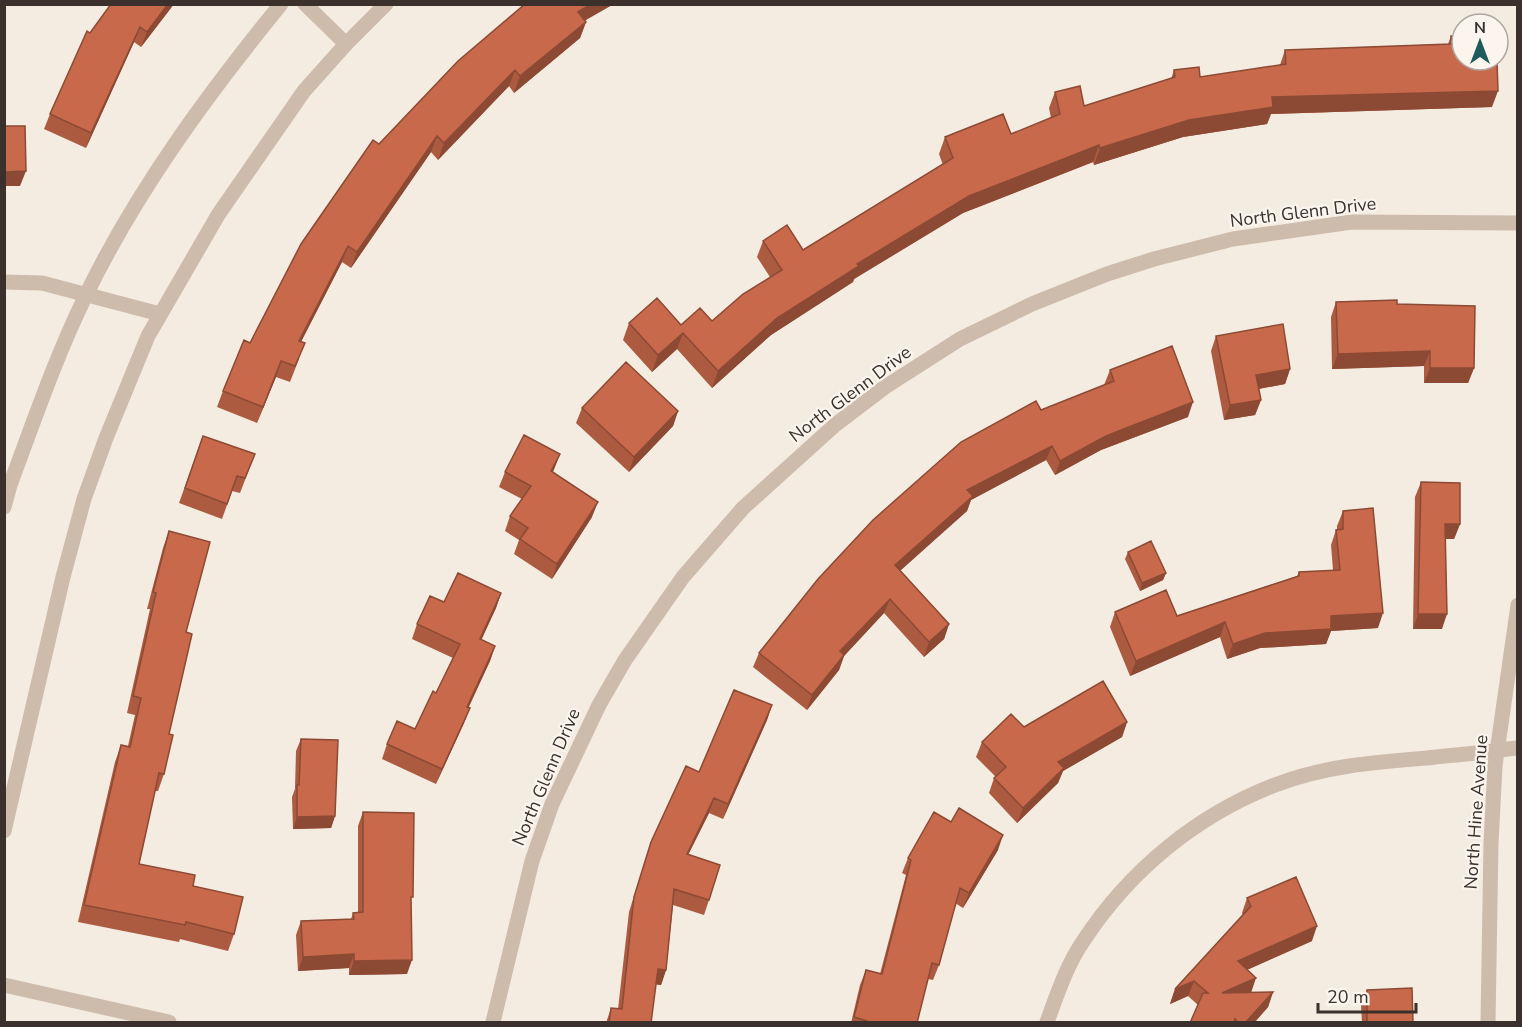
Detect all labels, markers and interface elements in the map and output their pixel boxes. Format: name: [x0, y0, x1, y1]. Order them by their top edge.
north arrow: [1450, 12, 1510, 72]
text: N: [1474, 17, 1486, 39]
street label: North Glenn Drive: [1229, 191, 1377, 233]
street label: North Glenn Drive: [784, 340, 916, 448]
street label: North Glenn Drive: [506, 705, 586, 849]
street label: North Hine Avenue: [1459, 734, 1493, 890]
scale bar: [1318, 976, 1416, 1014]
text: 20 m: [1327, 985, 1369, 1009]

